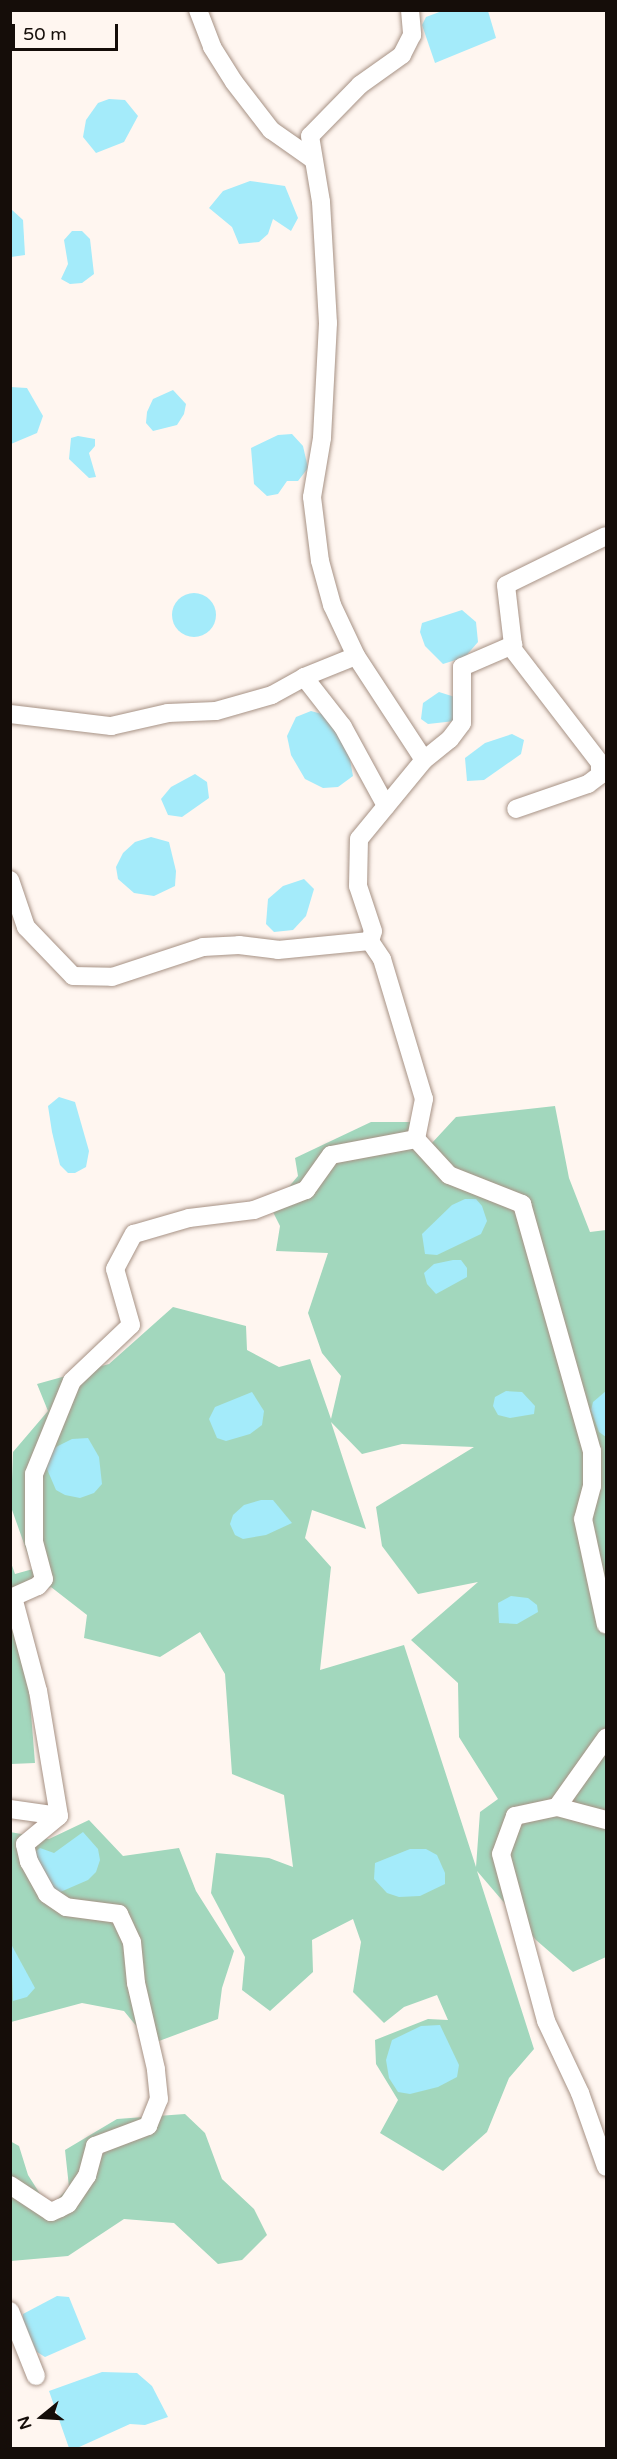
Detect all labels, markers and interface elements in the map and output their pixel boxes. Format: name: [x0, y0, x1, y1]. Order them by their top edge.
scale bar: [15, 12, 122, 50]
text: 50 m: [23, 23, 67, 45]
north arrow: [12, 2387, 72, 2447]
text: N: [13, 2413, 36, 2432]

